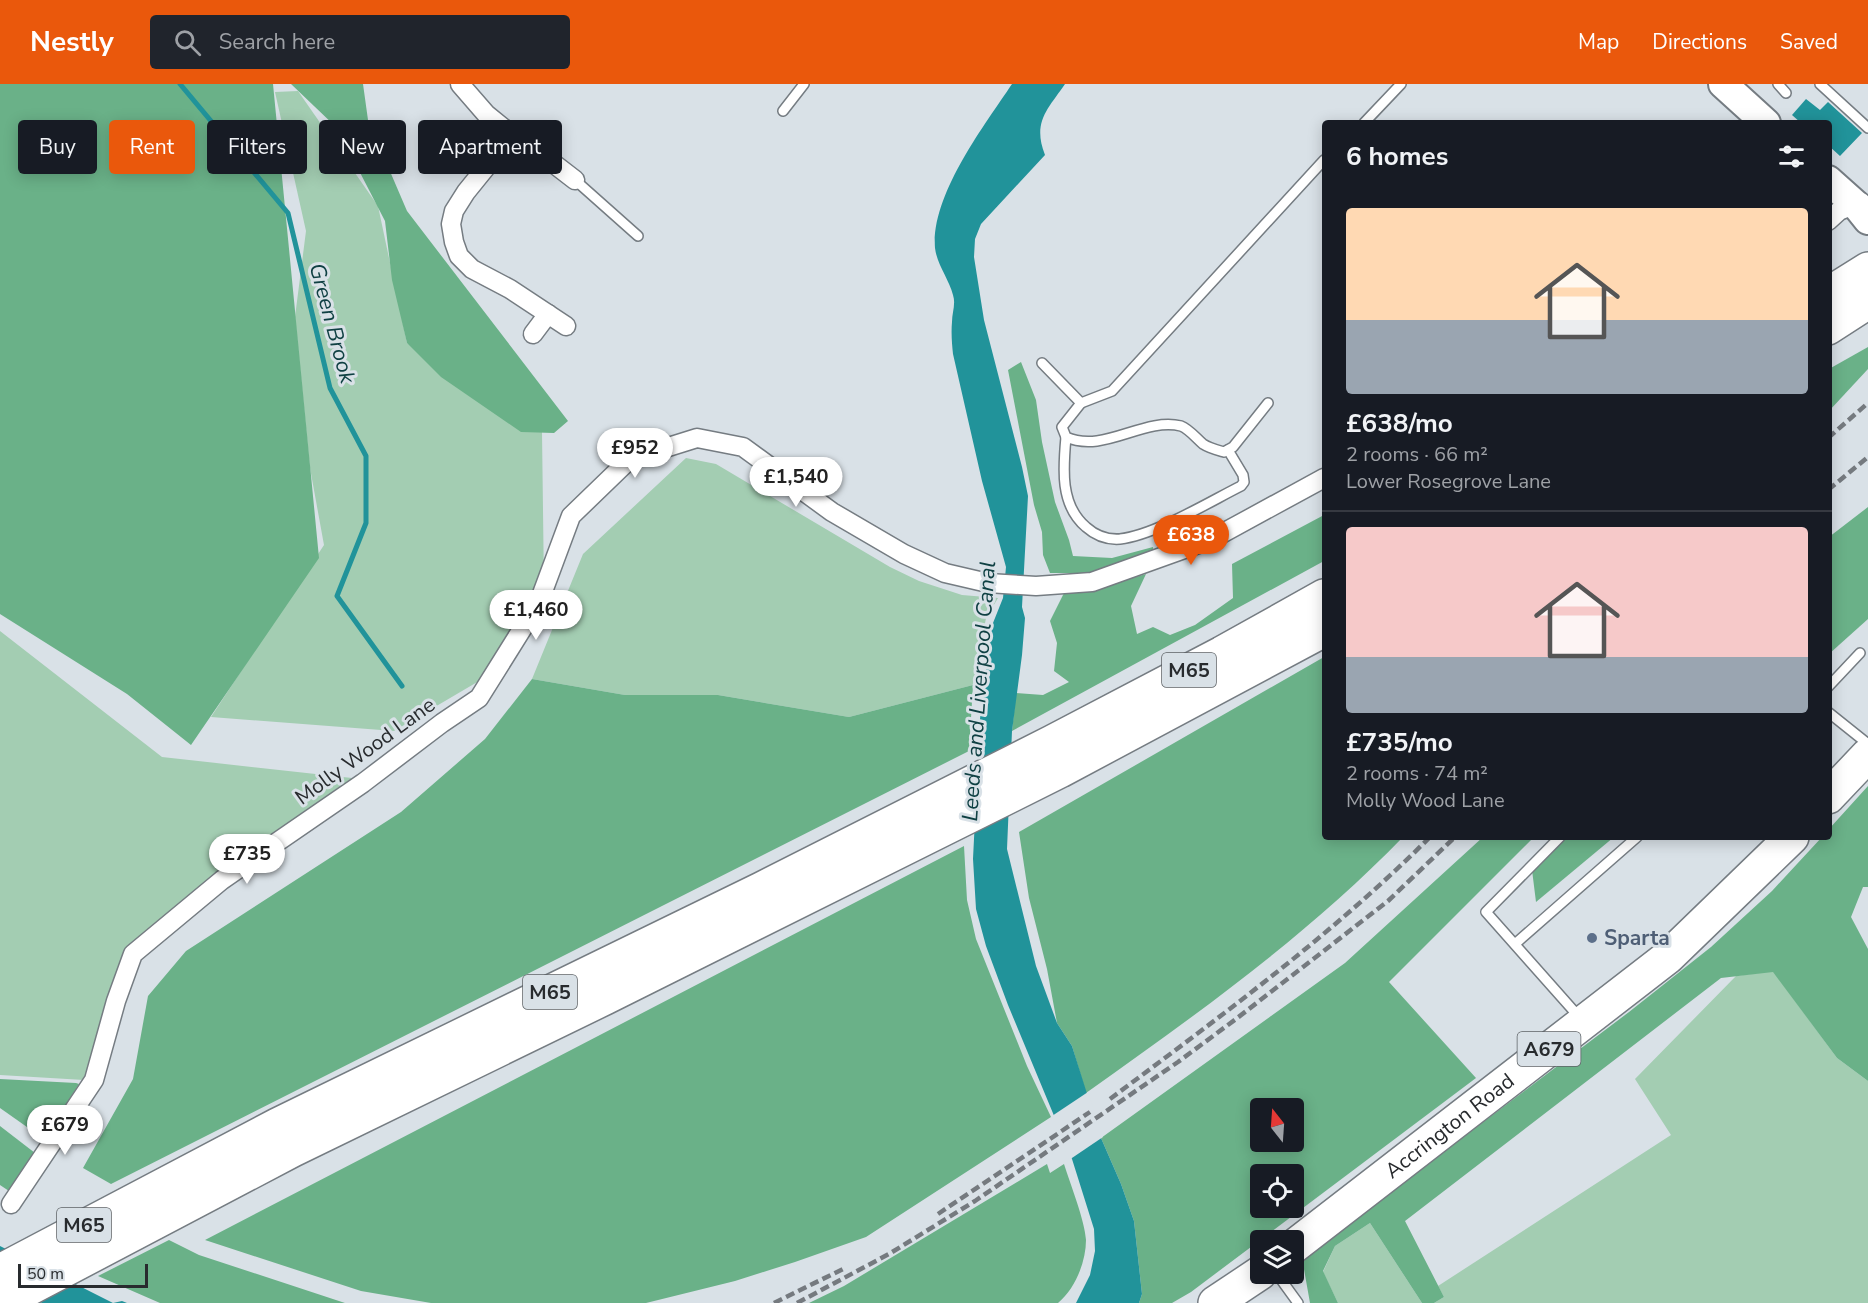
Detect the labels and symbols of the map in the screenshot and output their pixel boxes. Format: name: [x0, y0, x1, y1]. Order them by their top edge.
water label: Green Brook: [302, 260, 363, 388]
pin: £952: [599, 428, 671, 479]
pin: £1,540: [747, 457, 845, 508]
pin: £638: [1155, 515, 1227, 566]
water label: Leeds and Liverpool Canal: [955, 560, 1003, 822]
pin: £1,460: [487, 590, 585, 641]
road number: M65: [1162, 653, 1216, 687]
street label: Molly Wood Lane: [289, 691, 441, 811]
pin: £735: [211, 834, 283, 885]
place label: Sparta: [1604, 924, 1670, 952]
marker: Sparta: [1585, 931, 1599, 945]
road number: M65: [523, 975, 577, 1009]
road number: A679: [1518, 1032, 1580, 1066]
street label: Accrington Road: [1379, 1067, 1520, 1185]
north arrow: [1250, 1098, 1304, 1152]
pin: £679: [29, 1105, 101, 1156]
road number: M65: [57, 1208, 111, 1242]
scale bar: [18, 1261, 148, 1288]

